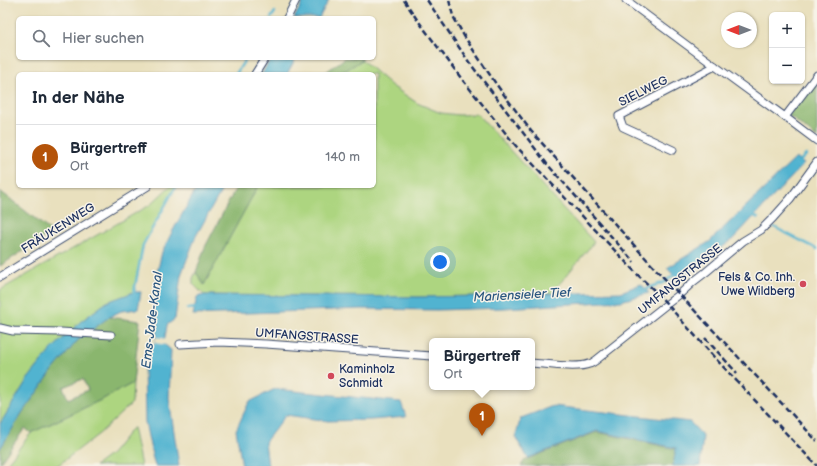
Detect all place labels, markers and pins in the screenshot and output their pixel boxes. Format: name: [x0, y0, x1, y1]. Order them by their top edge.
place label: Fels & Co. Inh. Uwe Wildberg: [718, 270, 795, 299]
marker: Fels & Co. Inh. Uwe Wildberg: [798, 279, 808, 289]
place label: Kaminholz Schmidt: [339, 362, 395, 391]
marker: Kaminholz Schmidt: [326, 371, 336, 381]
pin: 1: [469, 403, 495, 436]

